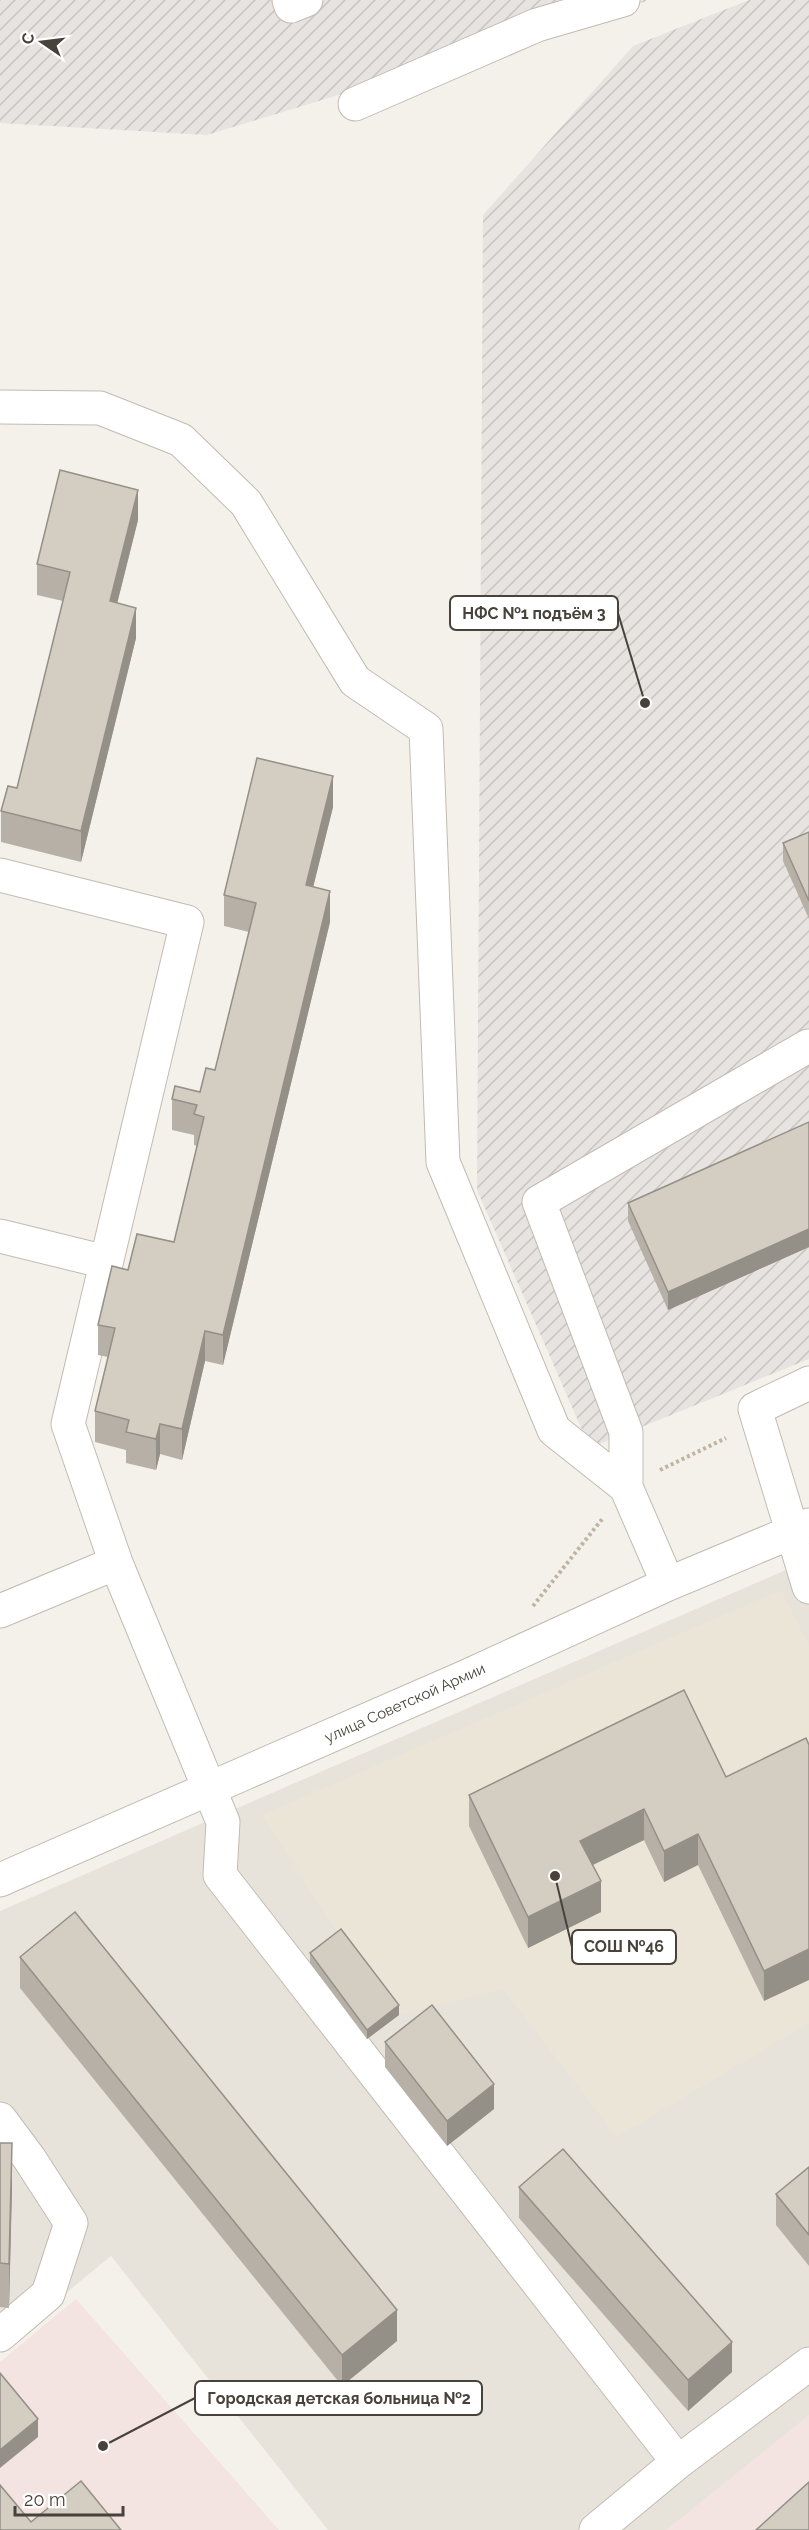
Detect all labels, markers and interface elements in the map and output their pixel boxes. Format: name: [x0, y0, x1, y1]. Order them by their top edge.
north arrow: [12, 12, 72, 72]
text: С: [17, 31, 38, 46]
callout: НФС №1 подъём 3: [450, 596, 618, 630]
text: НФС №1 подъём 3: [462, 604, 606, 623]
street label: улица Советской Армии: [322, 1659, 488, 1747]
callout: СОШ №46: [572, 1930, 676, 1964]
text: СОШ №46: [584, 1937, 664, 1956]
callout: Городская детская больница №2: [195, 2381, 482, 2415]
text: Городская детская больница №2: [207, 2389, 471, 2408]
scale bar: [15, 2479, 123, 2517]
text: 20 m: [24, 2489, 66, 2510]

